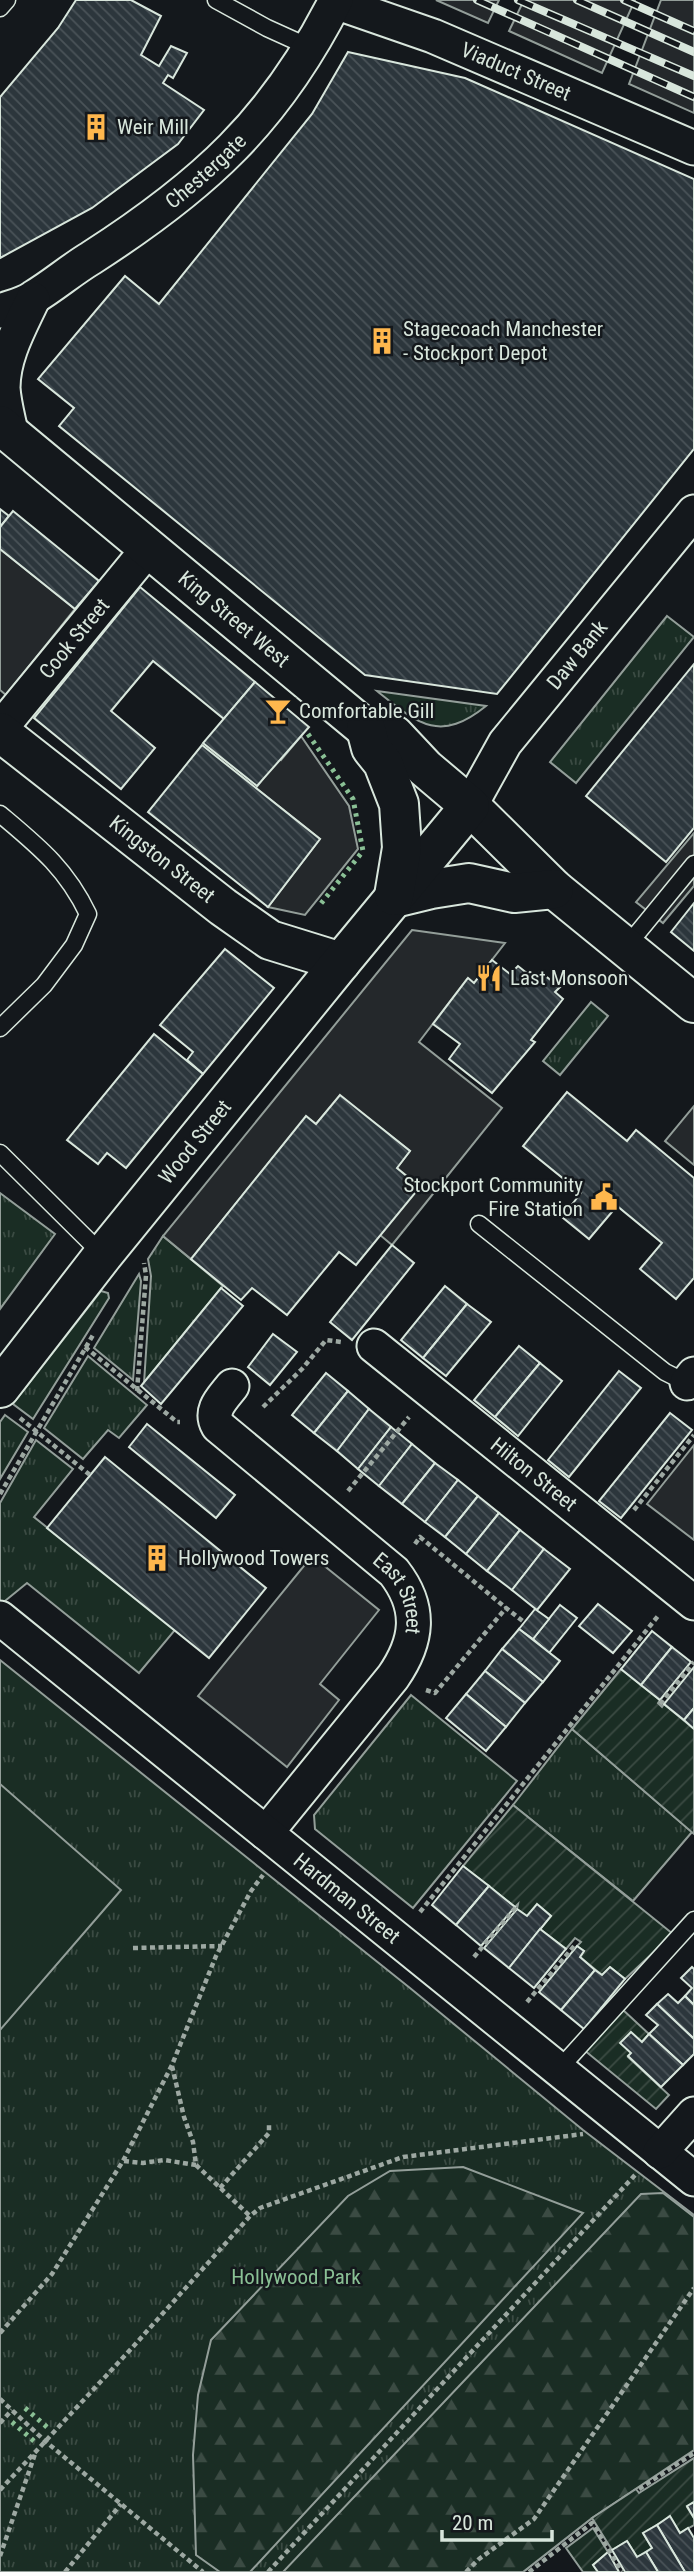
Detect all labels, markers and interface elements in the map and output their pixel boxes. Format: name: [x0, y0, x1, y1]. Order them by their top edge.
street label: Viaduct Street: [457, 37, 575, 106]
building icon: Weir Mill: [81, 112, 111, 142]
place label: Weir Mill: [117, 115, 189, 139]
street label: Chestergate: [161, 129, 251, 214]
place label: Stagecoach Manchester - Stockport Depot: [403, 317, 603, 365]
building icon: Stagecoach Manchester - Stockport Depot: [367, 326, 397, 356]
street label: King Street West: [173, 566, 294, 672]
street label: Cook Street: [34, 594, 114, 684]
street label: Daw Bank: [542, 615, 613, 694]
bar icon: Comfortable Gill: [263, 696, 293, 726]
place label: Comfortable Gill: [299, 699, 434, 723]
street label: Kingston Street: [105, 810, 219, 908]
restaurant icon: Last Monsoon: [474, 963, 504, 993]
place label: Last Monsoon: [510, 966, 628, 990]
street label: Wood Street: [154, 1095, 236, 1189]
place label: Stockport Community Fire Station: [403, 1173, 583, 1221]
public building icon: Stockport Community Fire Station: [589, 1182, 619, 1212]
street label: Hilton Street: [486, 1433, 582, 1516]
building icon: Hollywood Towers: [142, 1543, 172, 1573]
place label: Hollywood Towers: [178, 1546, 329, 1570]
street label: East Street: [368, 1548, 425, 1636]
street label: Hardman Street: [289, 1848, 405, 1949]
park label: Hollywood Park: [231, 2265, 361, 2289]
scale bar: [442, 2498, 552, 2542]
text: 20 m: [452, 2511, 493, 2535]

